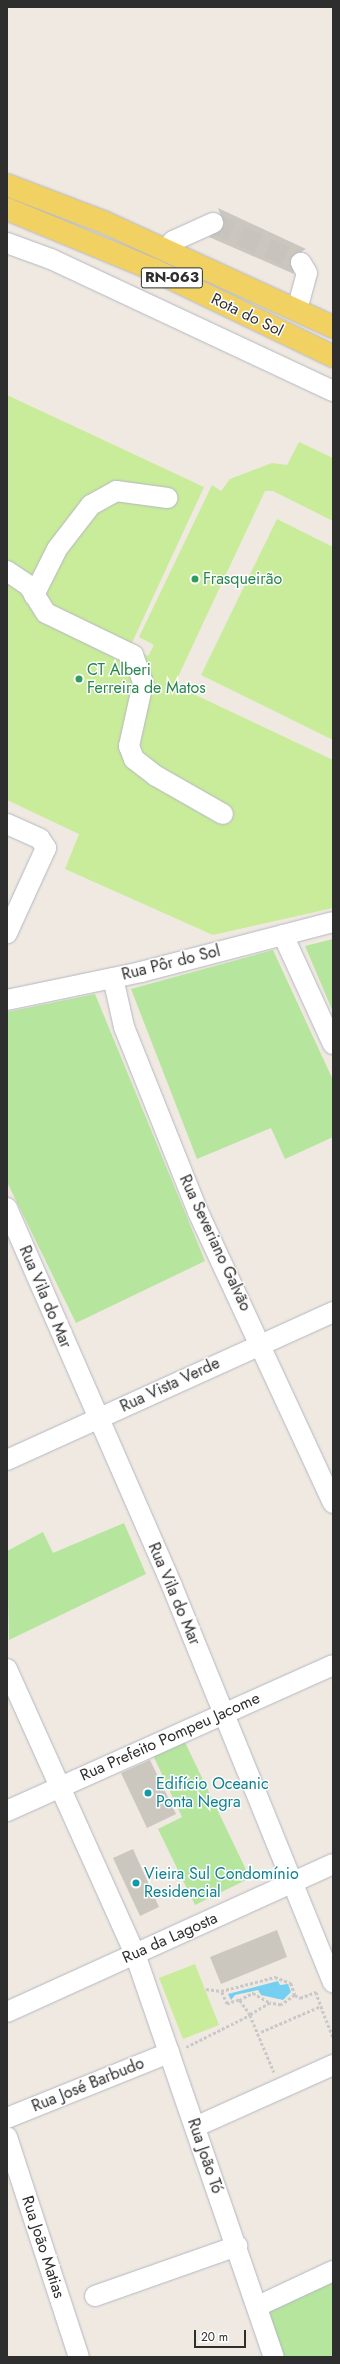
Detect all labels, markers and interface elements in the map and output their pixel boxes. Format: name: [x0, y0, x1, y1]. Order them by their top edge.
road number: RN-063: [140, 265, 204, 291]
street label: Rota do Sol: [208, 289, 286, 341]
place label: Frasqueirão: [203, 569, 282, 589]
marker: Frasqueirão: [190, 574, 200, 584]
place label: CT Alberi Ferreira de Matos: [87, 660, 206, 698]
marker: CT Alberi Ferreira de Matos: [74, 674, 84, 684]
street label: Rua Pôr do Sol: [120, 941, 222, 985]
street label: Rua Severiano Galvão: [175, 1172, 255, 1314]
street label: Rua Vila do Mar: [15, 1243, 75, 1351]
street label: Rua Vista Verde: [117, 1354, 223, 1416]
street label: Rua Vila do Mar: [144, 1540, 204, 1648]
street label: Rua Prefeito Pompeu Jacome: [77, 1689, 263, 1785]
place label: Edifício Oceanic Ponta Negra: [156, 1774, 269, 1812]
marker: Edifício Oceanic Ponta Negra: [143, 1788, 153, 1798]
place label: Vieira Sul Condomínio Residencial: [144, 1864, 299, 1902]
marker: Vieira Sul Condomínio Residencial: [131, 1878, 141, 1888]
street label: Rua da Lagosta: [119, 1908, 221, 1968]
street label: Rua José Barbudo: [29, 2054, 147, 2116]
street label: Rua João Tó: [183, 2116, 227, 2196]
street label: Rua João Matias: [17, 2193, 69, 2301]
scale bar: [196, 2322, 248, 2348]
text: 20 m: [201, 2328, 228, 2346]

